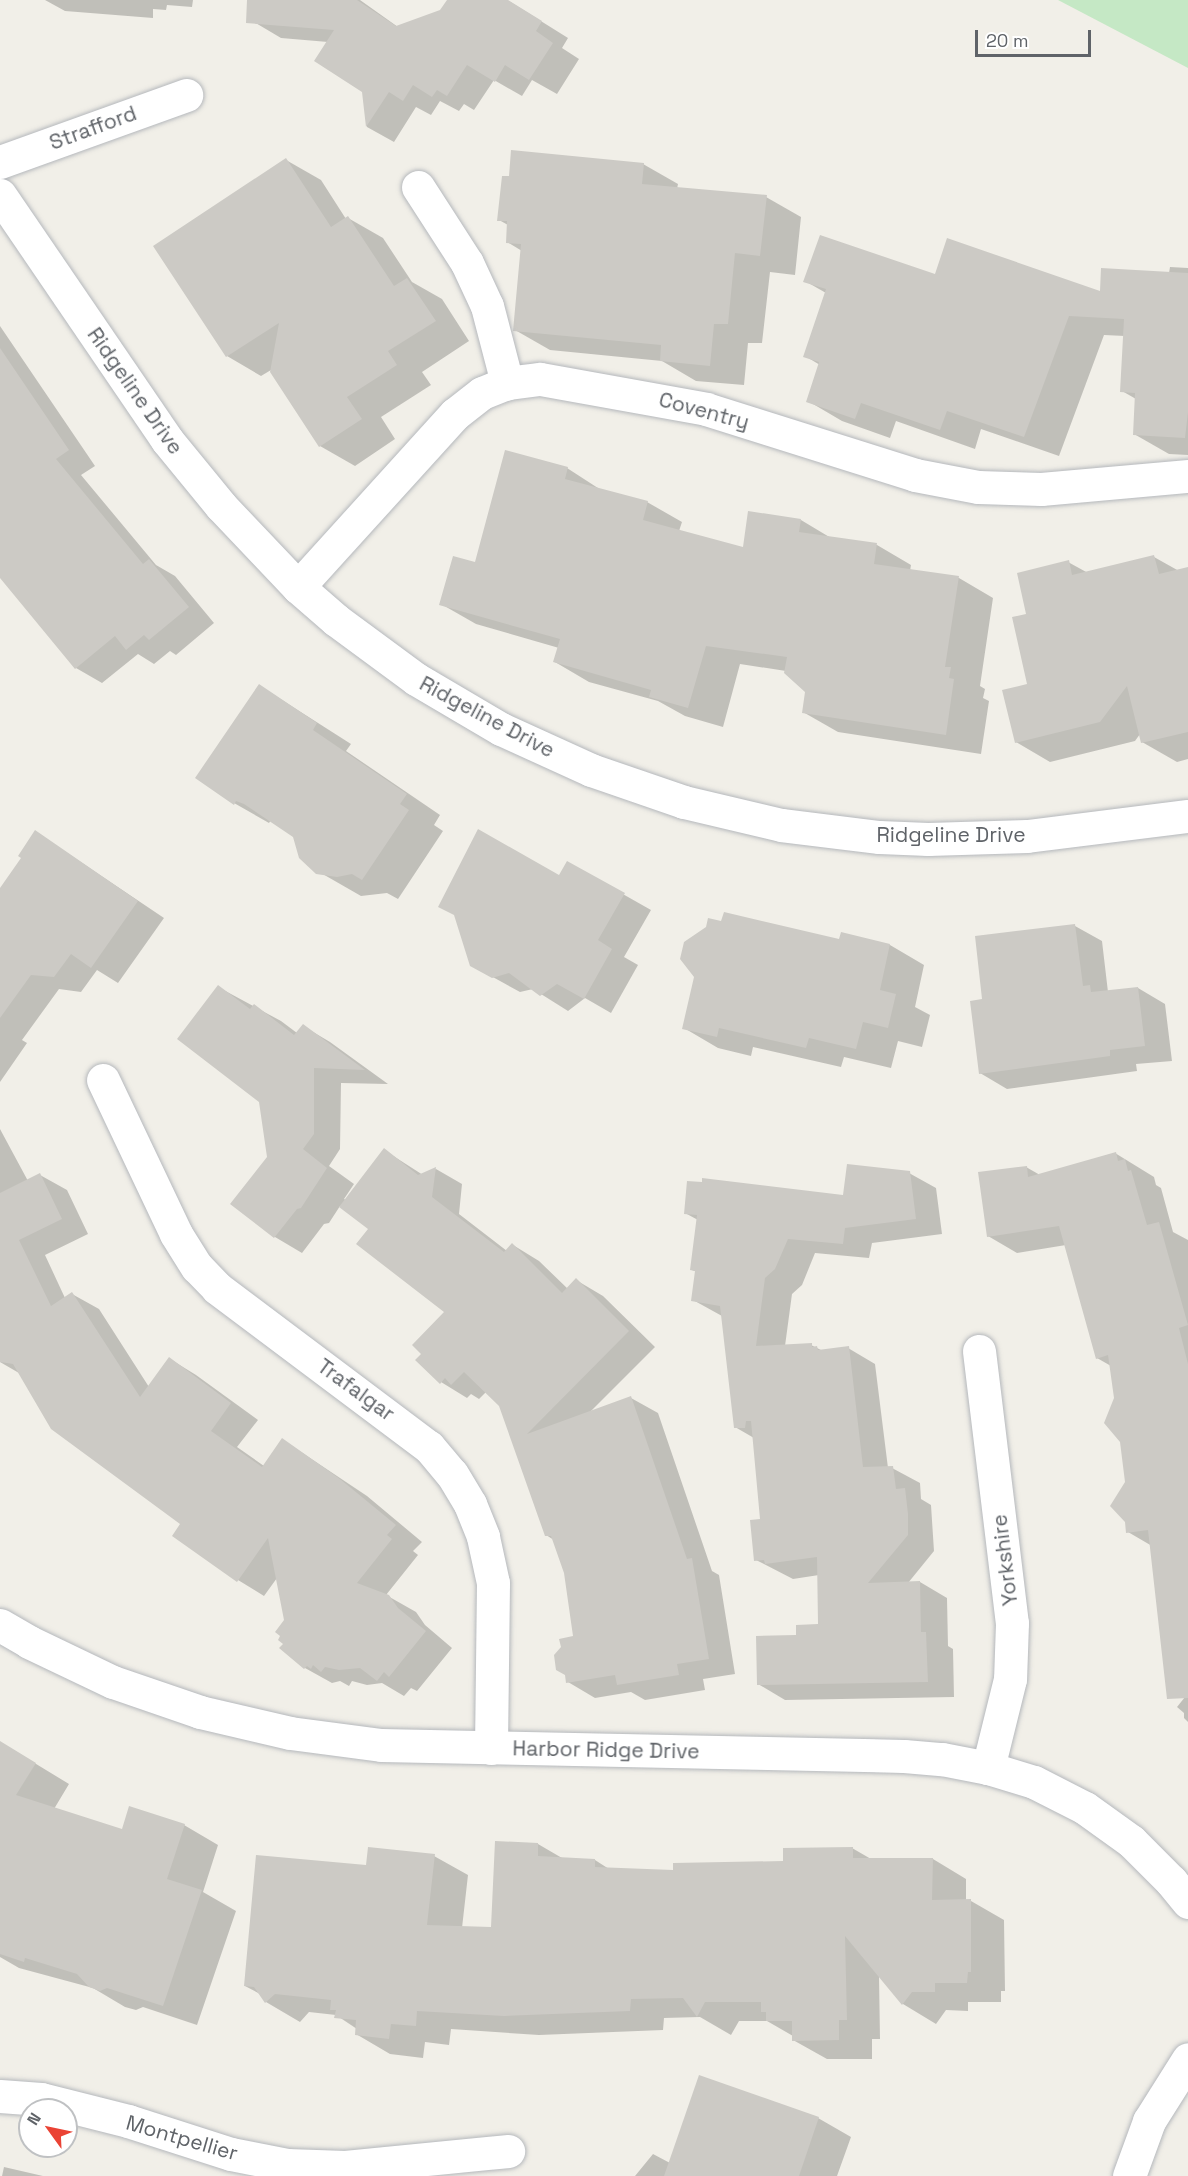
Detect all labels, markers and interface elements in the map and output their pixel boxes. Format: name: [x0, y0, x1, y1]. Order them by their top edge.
scale bar: [978, 18, 1094, 56]
text: 20 m: [986, 29, 1029, 52]
street label: Strafford: [46, 101, 140, 155]
street label: Ridgeline Drive: [82, 323, 188, 459]
street label: Coventry: [656, 387, 752, 435]
street label: Ridgeline Drive: [415, 671, 559, 763]
street label: Ridgeline Drive: [876, 822, 1026, 848]
street label: Trafalgar: [312, 1354, 400, 1426]
street label: Yorkshire: [987, 1513, 1023, 1607]
street label: Harbor Ridge Drive: [512, 1736, 700, 1764]
north arrow: [18, 2098, 78, 2158]
text: N: [22, 2109, 46, 2129]
street label: Montpellier: [123, 2110, 241, 2166]

